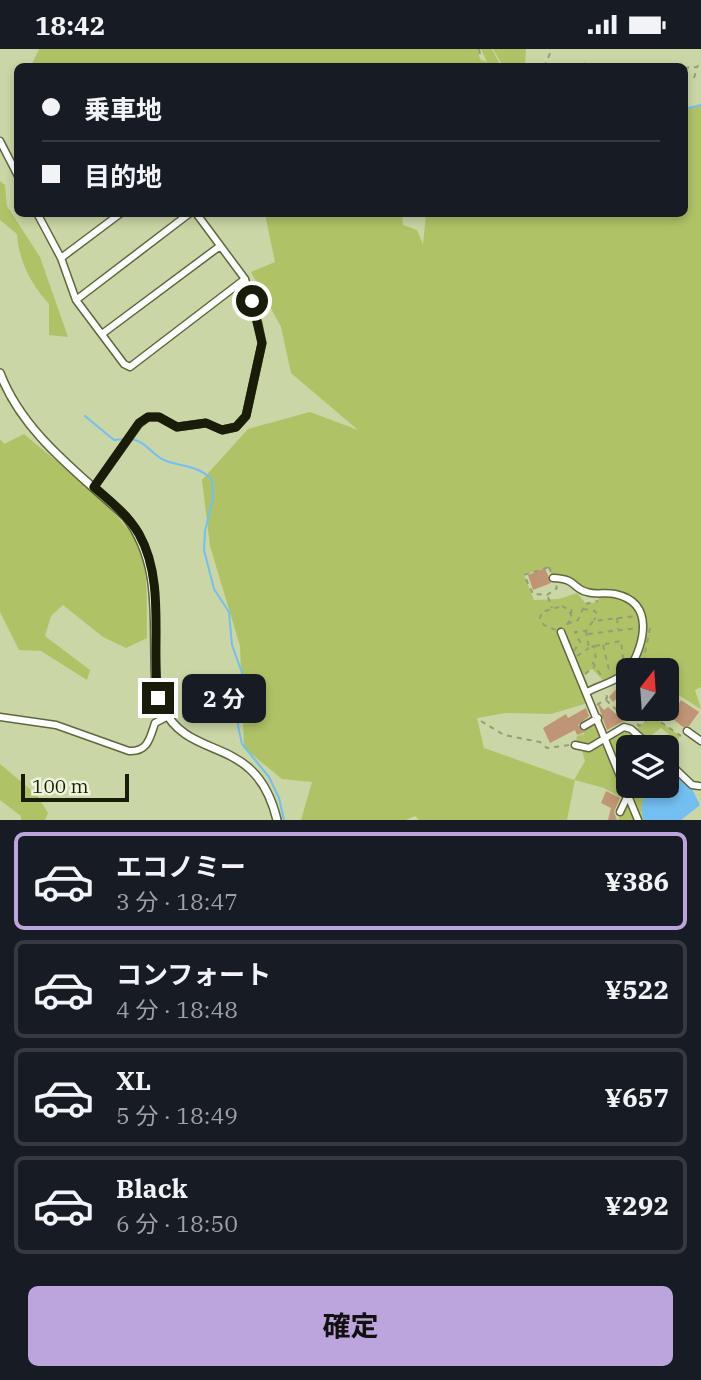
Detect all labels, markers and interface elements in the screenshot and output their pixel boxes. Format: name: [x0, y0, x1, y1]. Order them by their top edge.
text: 18:42: [35, 8, 105, 42]
text: 乗車地: [84, 92, 162, 126]
text: 目的地: [84, 159, 162, 193]
route start: [236, 285, 268, 317]
north arrow: [616, 658, 679, 721]
map controls: [616, 658, 679, 798]
callout: 2 分: [182, 673, 266, 723]
route end: [142, 682, 174, 714]
text: 2 分: [203, 683, 245, 713]
button: layers: [616, 735, 679, 798]
scale bar: [21, 771, 130, 803]
text: 100 m: [32, 774, 89, 798]
text: エコノミー: [116, 849, 246, 883]
icon: car: [32, 850, 95, 913]
text: ¥386: [604, 864, 669, 898]
text: 3 分 · 18:47: [116, 886, 238, 916]
text: コンフォート: [116, 957, 271, 991]
icon: car: [32, 958, 95, 1021]
text: ¥522: [604, 972, 669, 1006]
text: 4 分 · 18:48: [116, 994, 238, 1024]
text: XL: [116, 1063, 151, 1097]
icon: car: [32, 1066, 95, 1129]
text: ¥657: [604, 1080, 669, 1114]
text: 5 分 · 18:49: [116, 1100, 238, 1130]
text: Black: [116, 1171, 188, 1205]
icon: car: [32, 1174, 95, 1237]
text: ¥292: [604, 1188, 669, 1222]
text: 6 分 · 18:50: [116, 1208, 238, 1238]
button: 確定: [28, 1286, 673, 1366]

